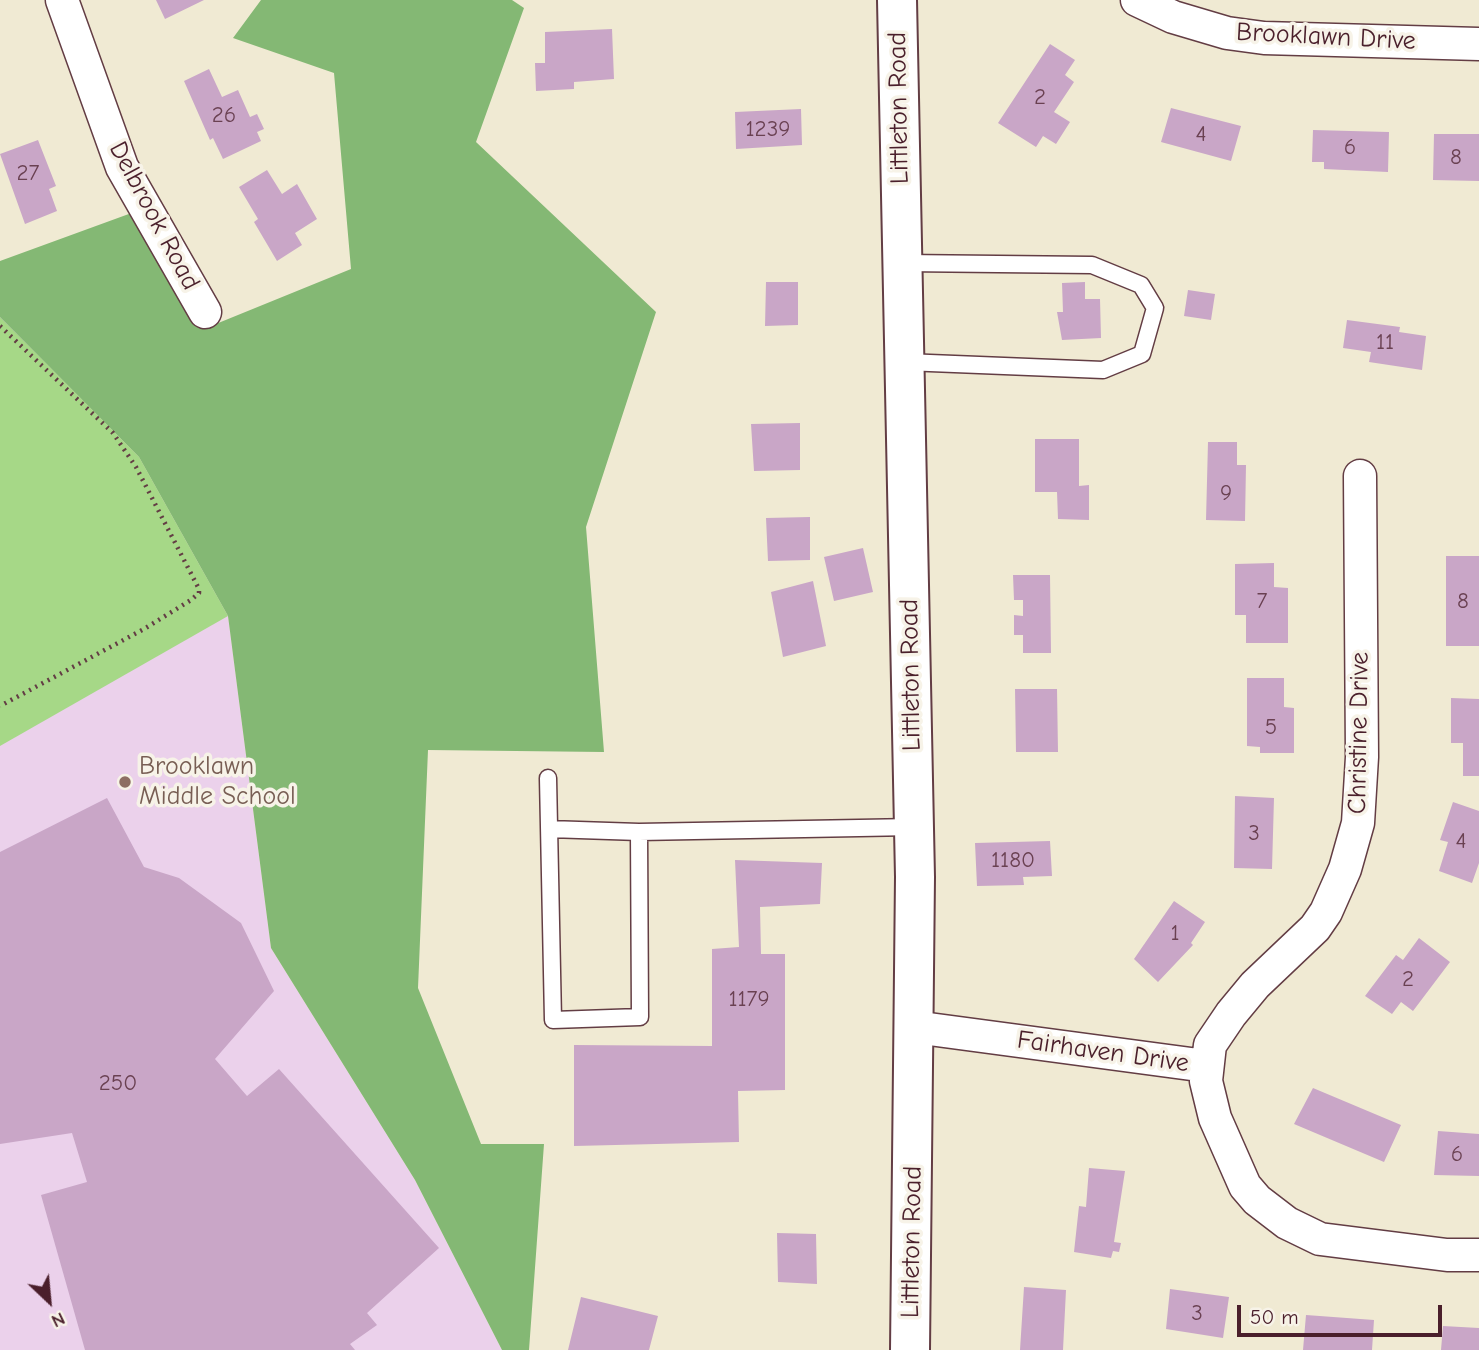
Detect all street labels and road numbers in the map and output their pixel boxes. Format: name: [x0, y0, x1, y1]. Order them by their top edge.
street label: Brooklawn Drive: [1235, 17, 1417, 57]
street label: Littleton Road: [882, 32, 916, 184]
street label: Delbrook Road: [102, 136, 206, 296]
street label: Littleton Road: [894, 599, 928, 751]
street label: Christine Drive: [1342, 652, 1376, 814]
street label: Fairhaven Drive: [1015, 1025, 1191, 1079]
street label: Littleton Road: [895, 1166, 929, 1318]

